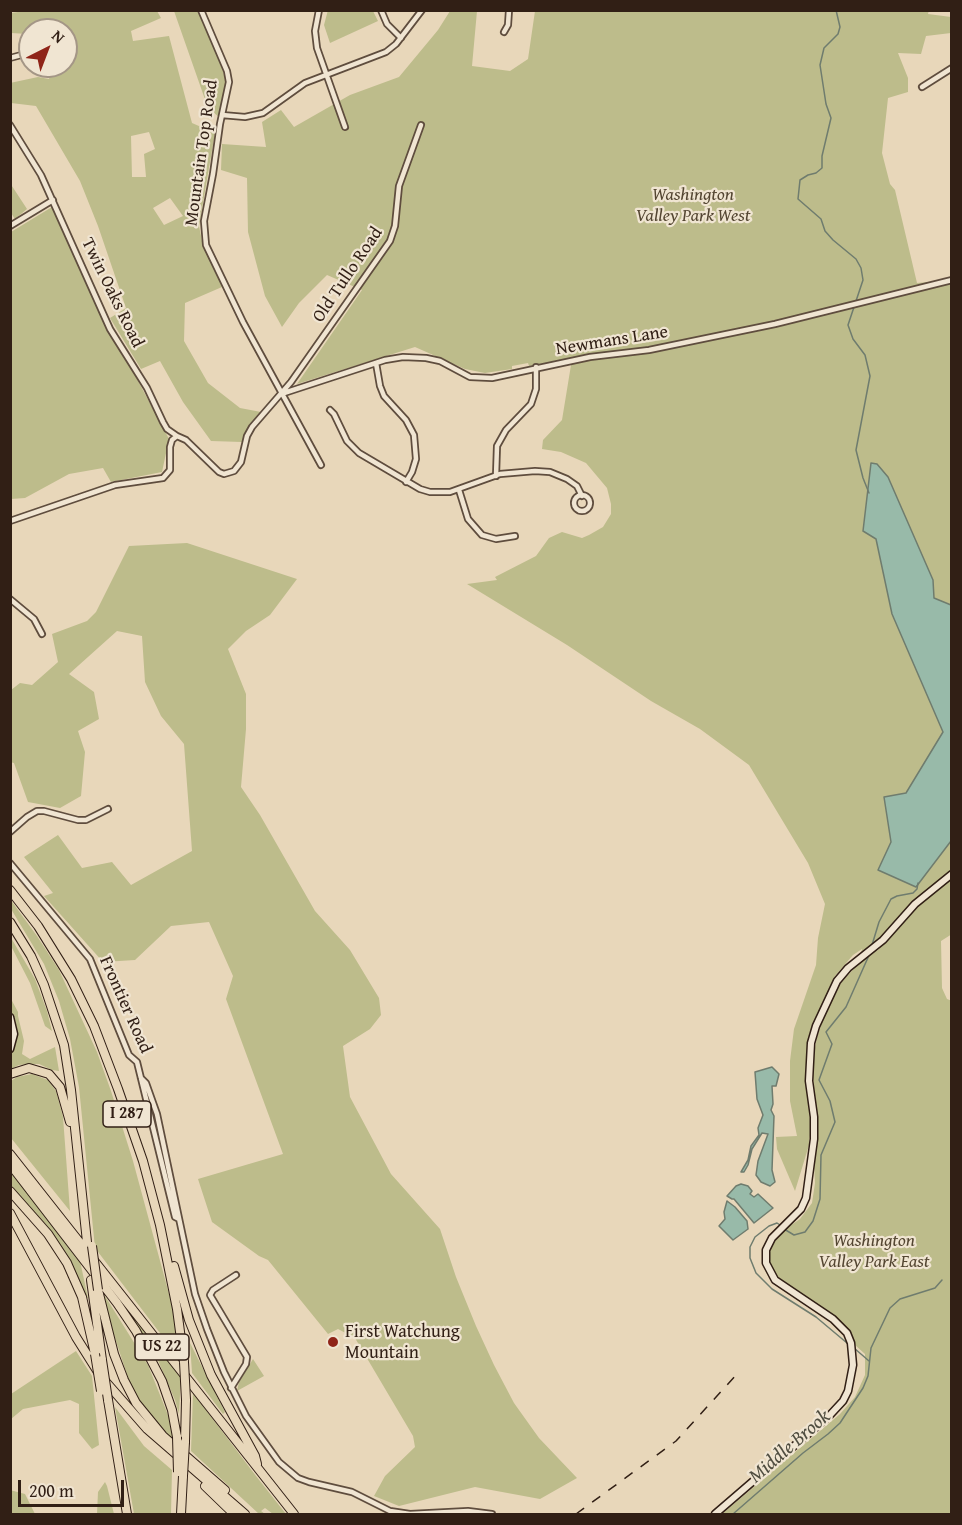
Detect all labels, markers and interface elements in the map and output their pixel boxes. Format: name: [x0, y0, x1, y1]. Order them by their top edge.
north arrow: [18, 18, 78, 78]
text: N: [47, 24, 71, 49]
street label: Mountain Top Road: [181, 78, 223, 228]
park label: Washington Valley Park West: [636, 184, 750, 226]
street label: Old Tullo Road: [308, 223, 388, 327]
street label: Twin Oaks Road: [76, 235, 148, 351]
street label: Newmans Lane: [554, 321, 670, 361]
street label: Frontier Road: [94, 953, 156, 1057]
road number: I 287: [103, 1101, 151, 1127]
park label: Washington Valley Park East: [819, 1230, 929, 1272]
place label: First Watchung Mountain: [345, 1321, 460, 1364]
road number: US 22: [135, 1334, 189, 1360]
marker: First Watchung Mountain: [326, 1335, 340, 1349]
water label: Middle Brook: [744, 1405, 836, 1489]
scale bar: [21, 1468, 128, 1506]
text: 200 m: [29, 1477, 74, 1504]

